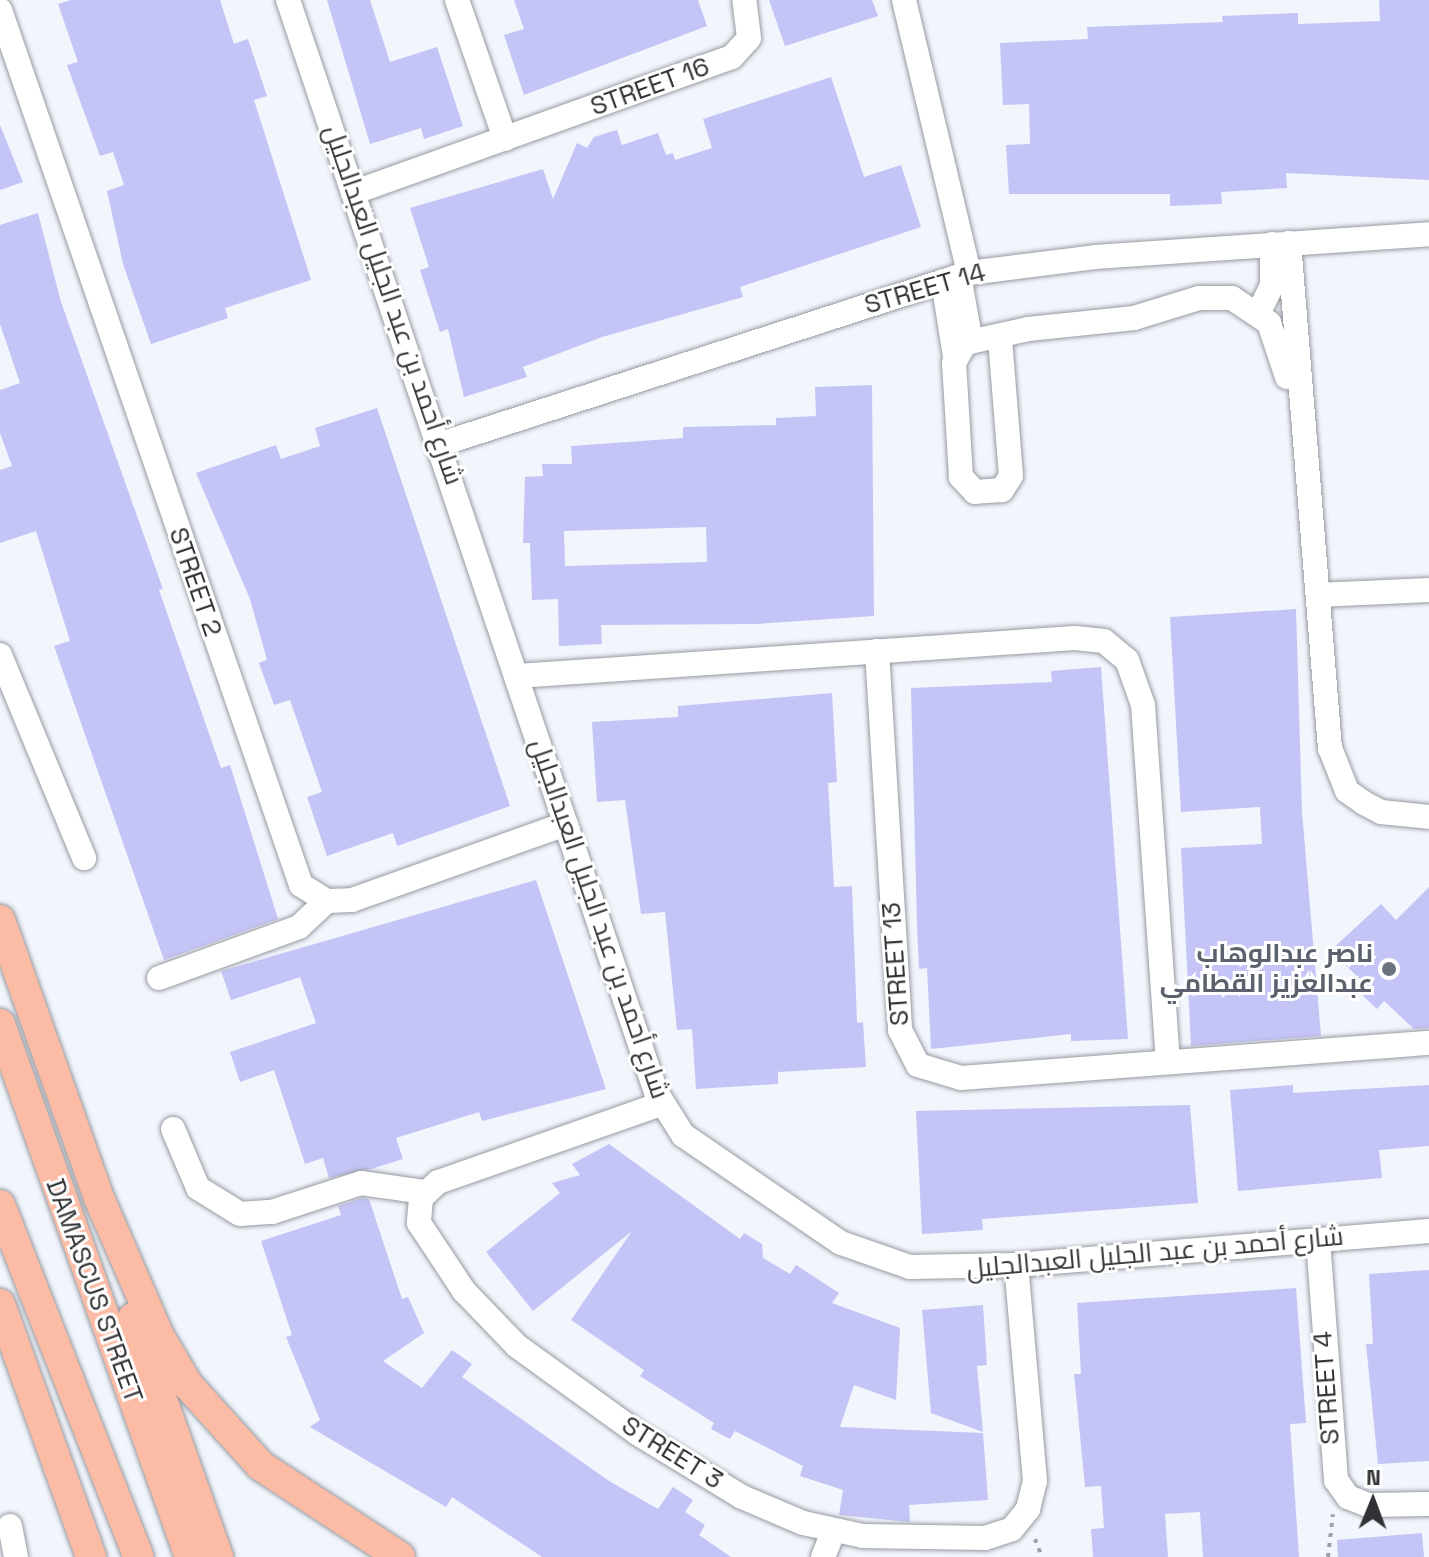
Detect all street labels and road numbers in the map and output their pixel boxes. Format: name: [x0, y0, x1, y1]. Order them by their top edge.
street label: STREET 16: [586, 51, 714, 123]
street label: شارع أحمد بن عبد الجليل العبدالجليل: [317, 121, 469, 489]
street label: STREET 14: [861, 257, 989, 321]
street label: STREET 2: [162, 523, 228, 641]
street label: شارع أحمد بن عبد الجليل العبدالجليل: [523, 735, 675, 1103]
street label: STREET 13: [876, 901, 916, 1027]
street label: DAMASCUS STREET: [39, 1175, 149, 1407]
street label: شارع أحمد بن عبد الجليل العبدالجليل: [965, 1221, 1345, 1285]
street label: STREET 4: [1307, 1330, 1347, 1446]
street label: STREET 3: [615, 1410, 729, 1496]

